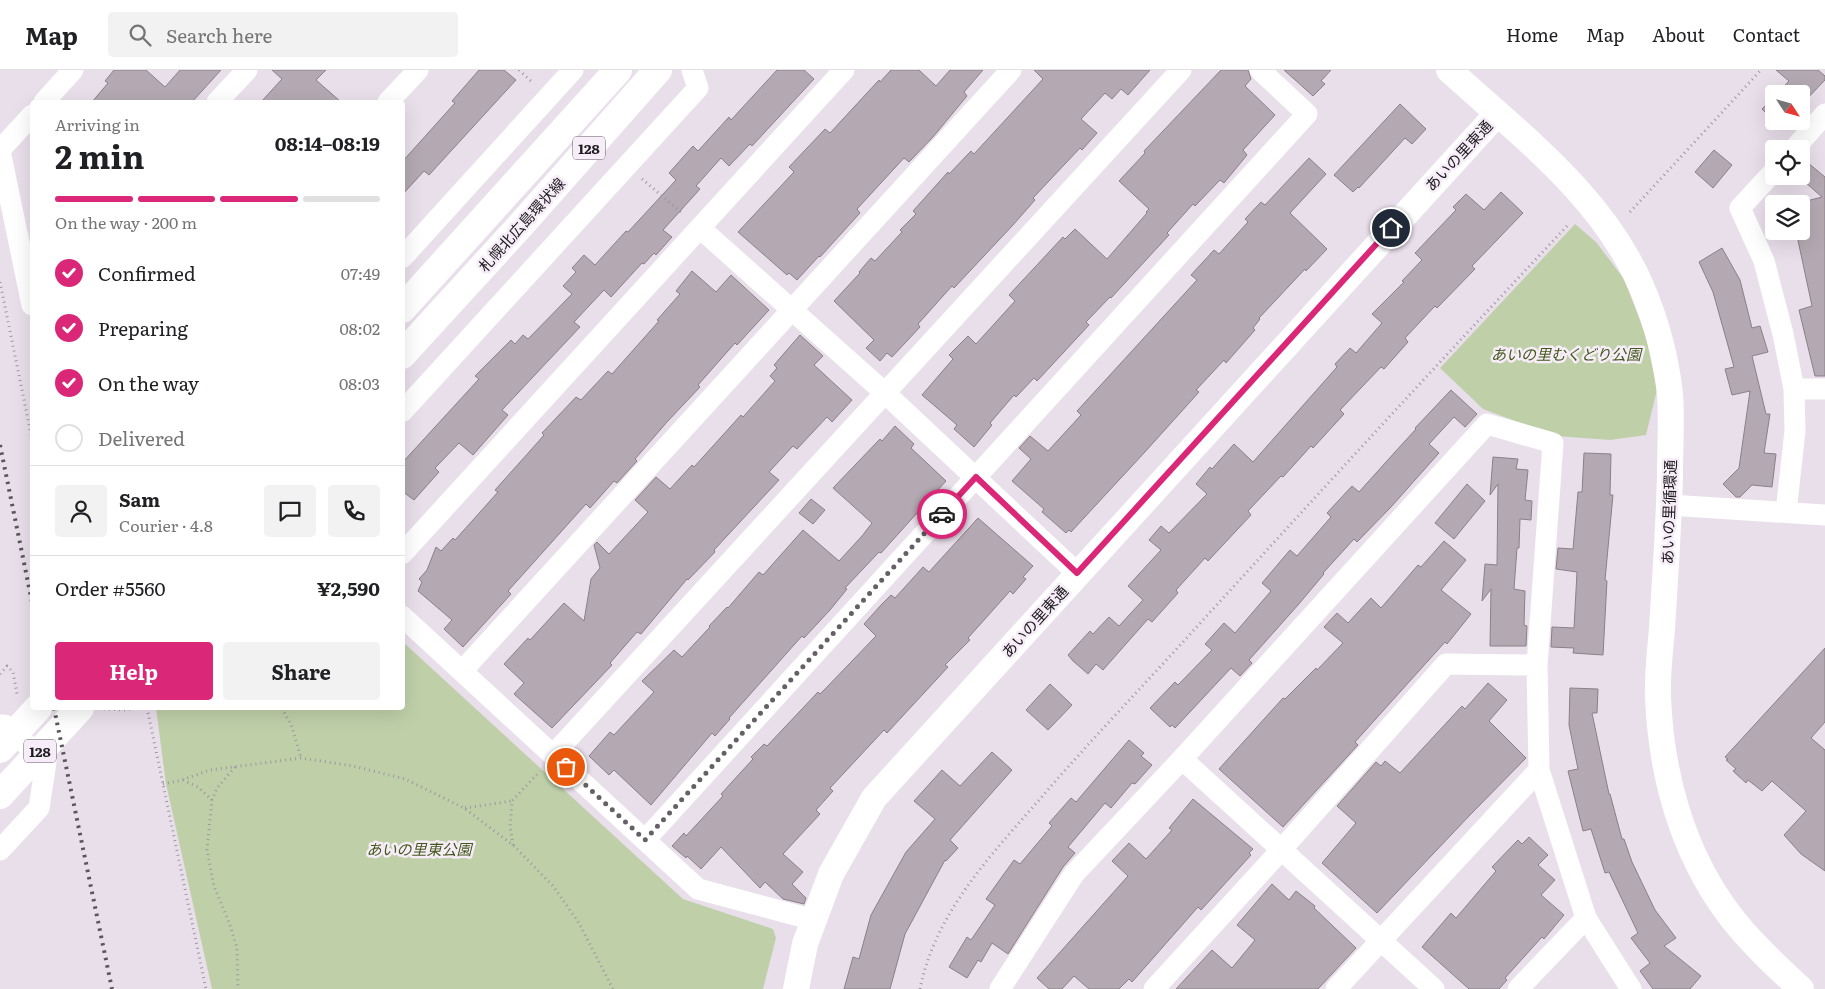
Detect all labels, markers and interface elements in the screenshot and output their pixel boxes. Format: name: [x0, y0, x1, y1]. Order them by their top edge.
search box: [108, 12, 458, 57]
text: Map: [25, 17, 78, 52]
icon: search: [126, 21, 154, 49]
text: Search here: [166, 21, 272, 49]
text: Home: [1506, 21, 1558, 48]
text: Map: [1586, 21, 1624, 48]
text: About: [1652, 21, 1705, 48]
text: Contact: [1733, 21, 1800, 48]
north arrow: [1765, 85, 1810, 130]
map controls: [1765, 85, 1810, 240]
text: Arriving in: [55, 112, 140, 136]
street label: あいの里東通: [1419, 114, 1497, 196]
text: 08:14–08:19: [275, 129, 380, 157]
text: 2 min: [55, 131, 144, 179]
road number: 128: [573, 136, 605, 160]
button: locate: [1765, 140, 1810, 185]
street label: 札幌北広島環状線: [472, 172, 570, 276]
button: layers: [1765, 195, 1810, 240]
pin: [1370, 207, 1412, 249]
text: On the way · 200 m: [55, 210, 197, 234]
icon: home: [1377, 214, 1405, 242]
icon: check: [55, 259, 83, 287]
text: Confirmed: [98, 259, 196, 287]
text: 07:49: [341, 261, 380, 285]
icon: check: [55, 314, 83, 342]
text: Preparing: [98, 314, 188, 342]
text: 08:02: [339, 316, 380, 340]
park label: あいの里むくどり公園: [1491, 342, 1643, 365]
icon: check: [55, 369, 83, 397]
text: On the way: [98, 369, 199, 397]
text: 08:03: [339, 371, 380, 395]
text: Delivered: [98, 424, 185, 452]
street label: あいの里循環通: [1655, 459, 1681, 565]
button: person: [55, 485, 107, 537]
text: Sam: [119, 485, 160, 513]
button: chat: [264, 485, 316, 537]
button: phone: [328, 485, 380, 537]
courier: [917, 489, 967, 539]
icon: car: [928, 500, 956, 528]
text: Courier · 4.8: [119, 513, 213, 537]
text: Order #5560: [55, 574, 165, 602]
text: ¥2,590: [317, 574, 380, 602]
street label: あいの里東通: [995, 580, 1073, 662]
button: Help: [55, 642, 213, 700]
button: Share: [223, 642, 380, 700]
road number: 128: [24, 739, 56, 762]
pin: [545, 746, 587, 788]
icon: bag: [552, 753, 580, 781]
park label: あいの里東公園: [366, 837, 473, 860]

